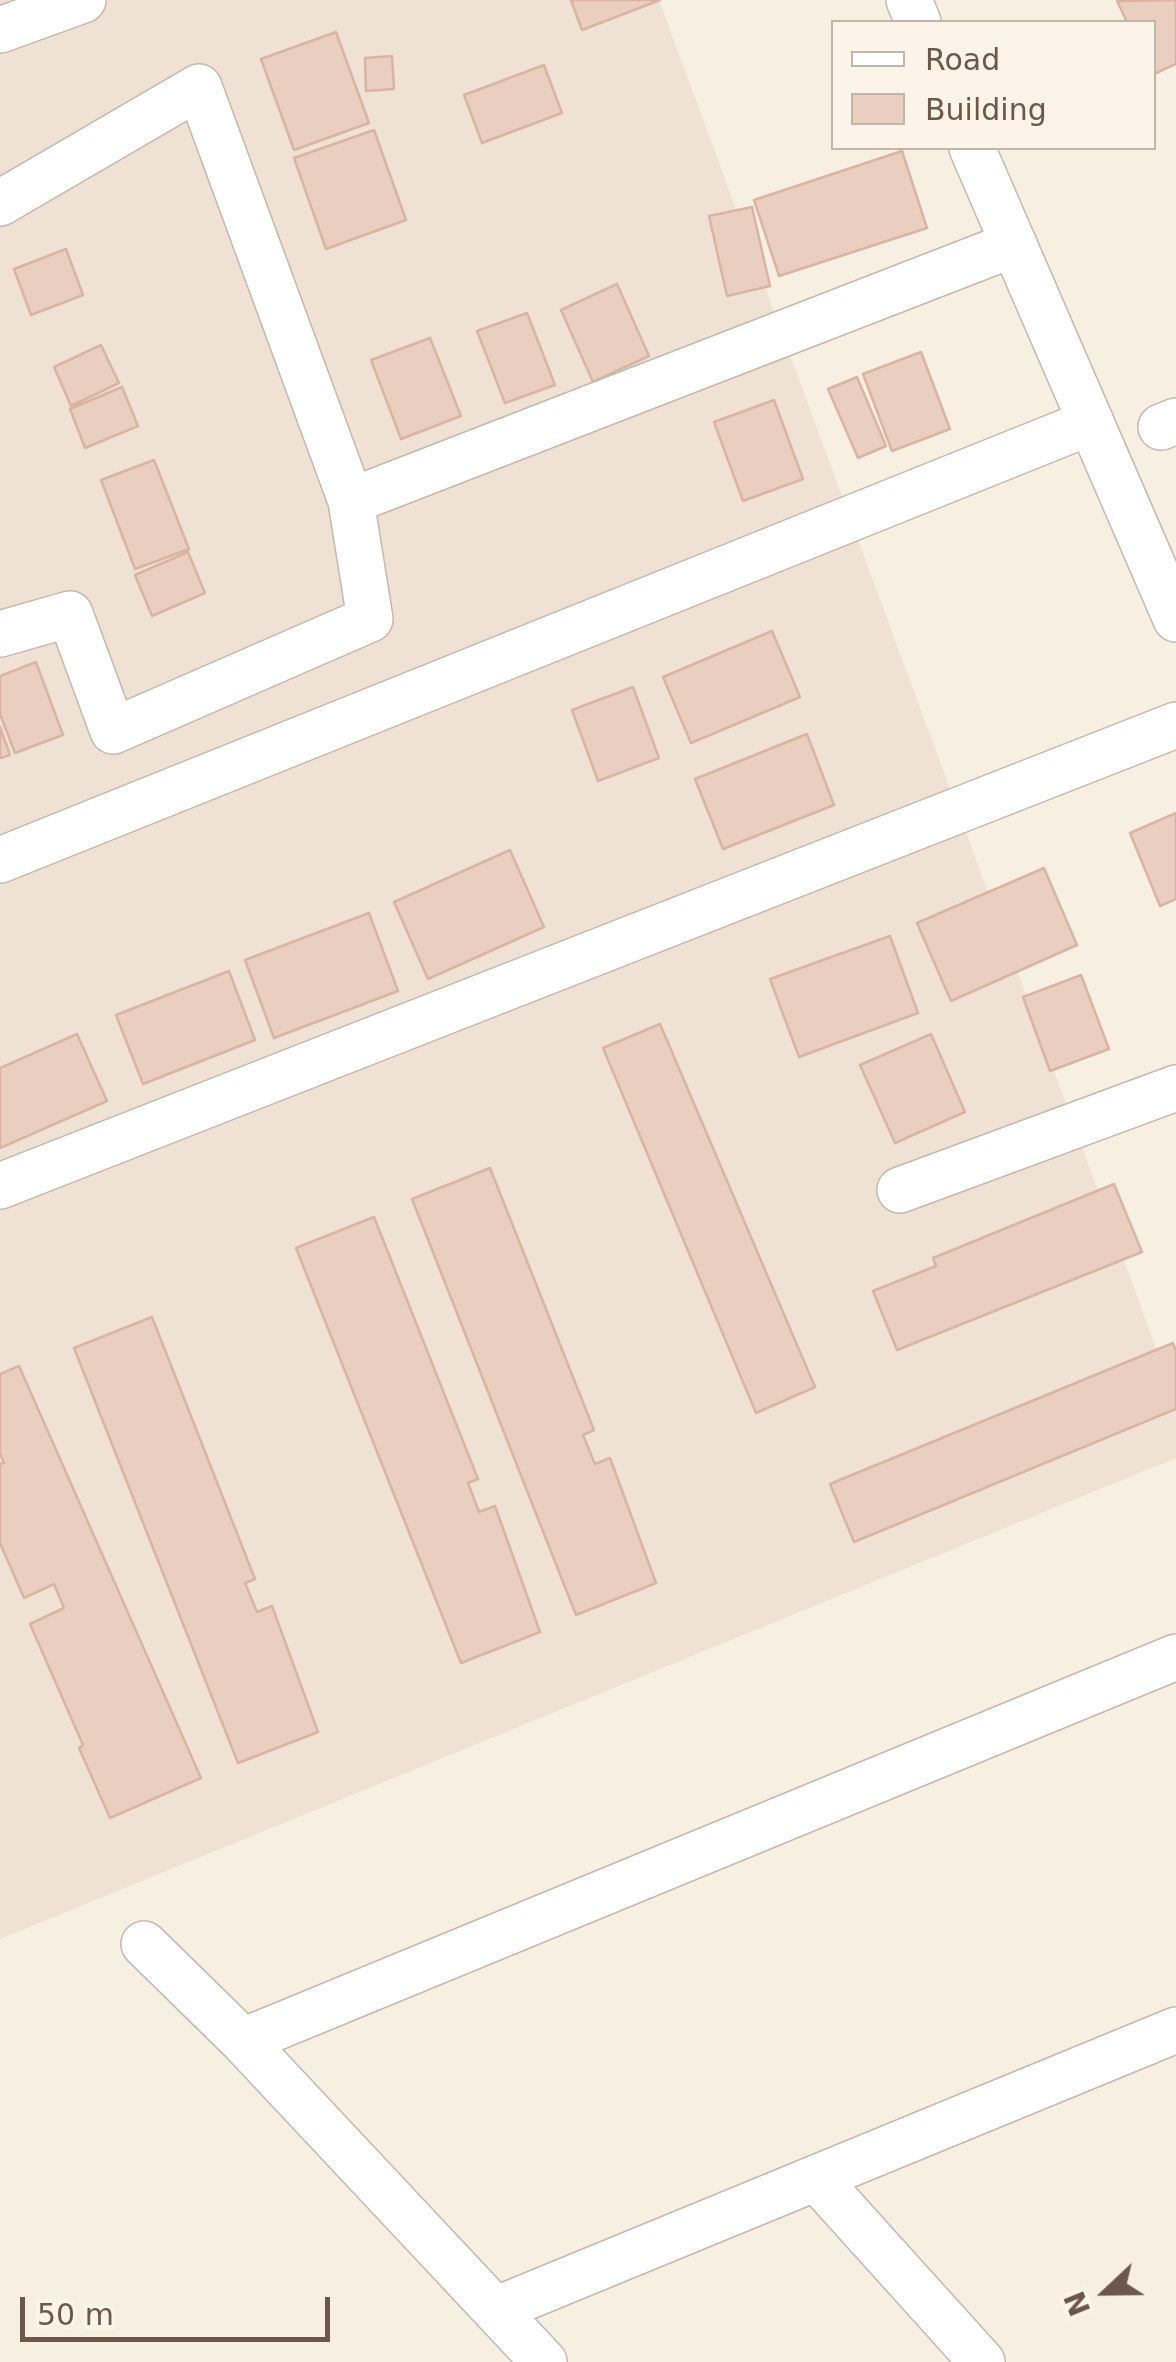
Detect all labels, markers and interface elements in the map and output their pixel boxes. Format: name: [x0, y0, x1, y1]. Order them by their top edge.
legend: [831, 20, 1156, 150]
text: Road: [925, 42, 1000, 77]
text: Building: [925, 92, 1047, 127]
north arrow: [1056, 2242, 1156, 2342]
scale bar: [25, 2277, 335, 2339]
text: N: [1058, 2286, 1097, 2320]
text: 50 m: [37, 2297, 114, 2332]

